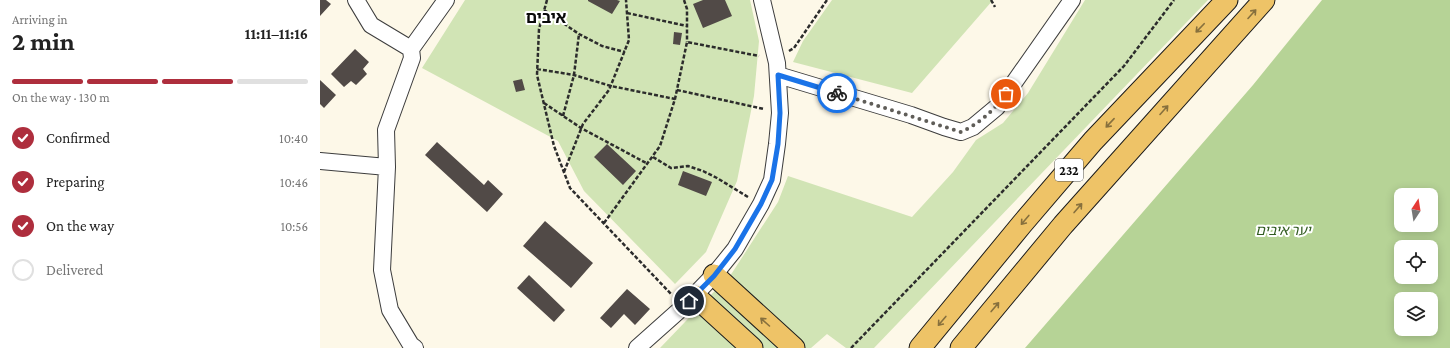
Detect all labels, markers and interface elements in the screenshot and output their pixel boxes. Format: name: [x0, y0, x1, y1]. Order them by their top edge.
district label: איבים: [526, 9, 566, 26]
one-way arrow: [1247, 9, 1256, 19]
text: Arriving in: [12, 12, 68, 27]
one-way arrow: [1195, 23, 1205, 33]
text: 11:11–11:16: [245, 26, 308, 42]
text: 2 min: [12, 27, 75, 56]
courier: [817, 73, 857, 113]
pin: [989, 77, 1023, 111]
icon: bike: [826, 82, 848, 104]
icon: bag: [995, 83, 1017, 105]
text: On the way · 130 m: [12, 90, 110, 105]
one-way arrow: [1160, 105, 1169, 115]
one-way arrow: [1106, 117, 1115, 128]
icon: check: [12, 127, 34, 149]
text: Confirmed: [46, 130, 110, 146]
text: 10:40: [279, 131, 308, 146]
road number: 232: [1055, 159, 1083, 181]
icon: check: [12, 171, 34, 193]
text: Preparing: [46, 174, 105, 190]
text: 10:46: [280, 175, 308, 190]
north arrow: [1394, 188, 1438, 232]
map controls: [1394, 188, 1438, 336]
one-way arrow: [1073, 203, 1082, 213]
icon: check: [12, 215, 34, 237]
one-way arrow: [1020, 215, 1029, 226]
text: On the way: [46, 218, 114, 234]
text: 10:56: [281, 219, 308, 234]
park label: יער איבים: [1255, 222, 1313, 238]
button: locate: [1394, 240, 1438, 284]
text: Delivered: [46, 262, 103, 278]
pin: [672, 284, 706, 318]
icon: home: [678, 290, 700, 312]
button: layers: [1394, 292, 1438, 336]
one-way arrow: [990, 302, 999, 313]
one-way arrow: [938, 316, 947, 326]
one-way arrow: [760, 317, 770, 327]

